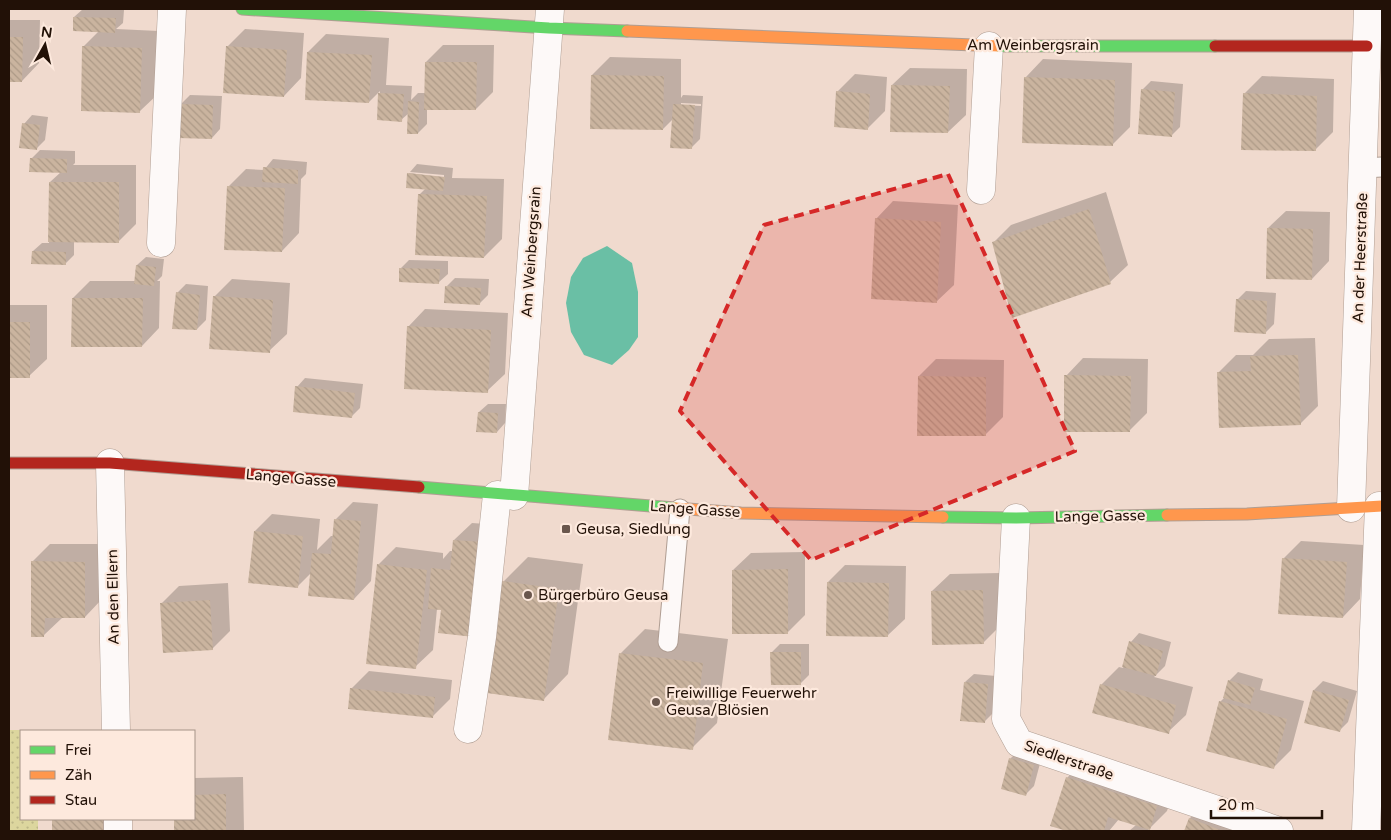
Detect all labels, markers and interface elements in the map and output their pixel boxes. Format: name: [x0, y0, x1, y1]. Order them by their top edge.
north arrow: [20, 20, 70, 70]
text: N: [40, 23, 53, 42]
street label: Am Weinbergsrain: [967, 36, 1099, 54]
street label: Am Weinbergsrain: [517, 186, 545, 318]
street label: An der Heerstraße: [1349, 193, 1371, 323]
street label: Lange Gasse: [245, 465, 337, 491]
street label: Lange Gasse: [649, 497, 741, 521]
street label: Lange Gasse: [1054, 506, 1146, 526]
place label: Geusa, Siedlung: [576, 520, 691, 538]
marker: Geusa, Siedlung: [560, 523, 572, 535]
street label: An den Ellern: [103, 549, 123, 645]
place label: Bürgerbüro Geusa: [538, 586, 668, 604]
marker: Bürgerbüro Geusa: [522, 589, 534, 601]
place label: Freiwillige Feuerwehr Geusa/Blösien: [666, 684, 817, 719]
marker: Freiwillige Feuerwehr Geusa/Blösien: [650, 696, 662, 708]
legend: [20, 730, 195, 820]
street label: Siedlerstraße: [1022, 736, 1116, 784]
text: Frei: [65, 741, 91, 759]
text: Zäh: [65, 766, 92, 784]
scale bar: [1211, 788, 1322, 820]
text: Stau: [65, 791, 97, 809]
text: 20 m: [1218, 796, 1255, 814]

